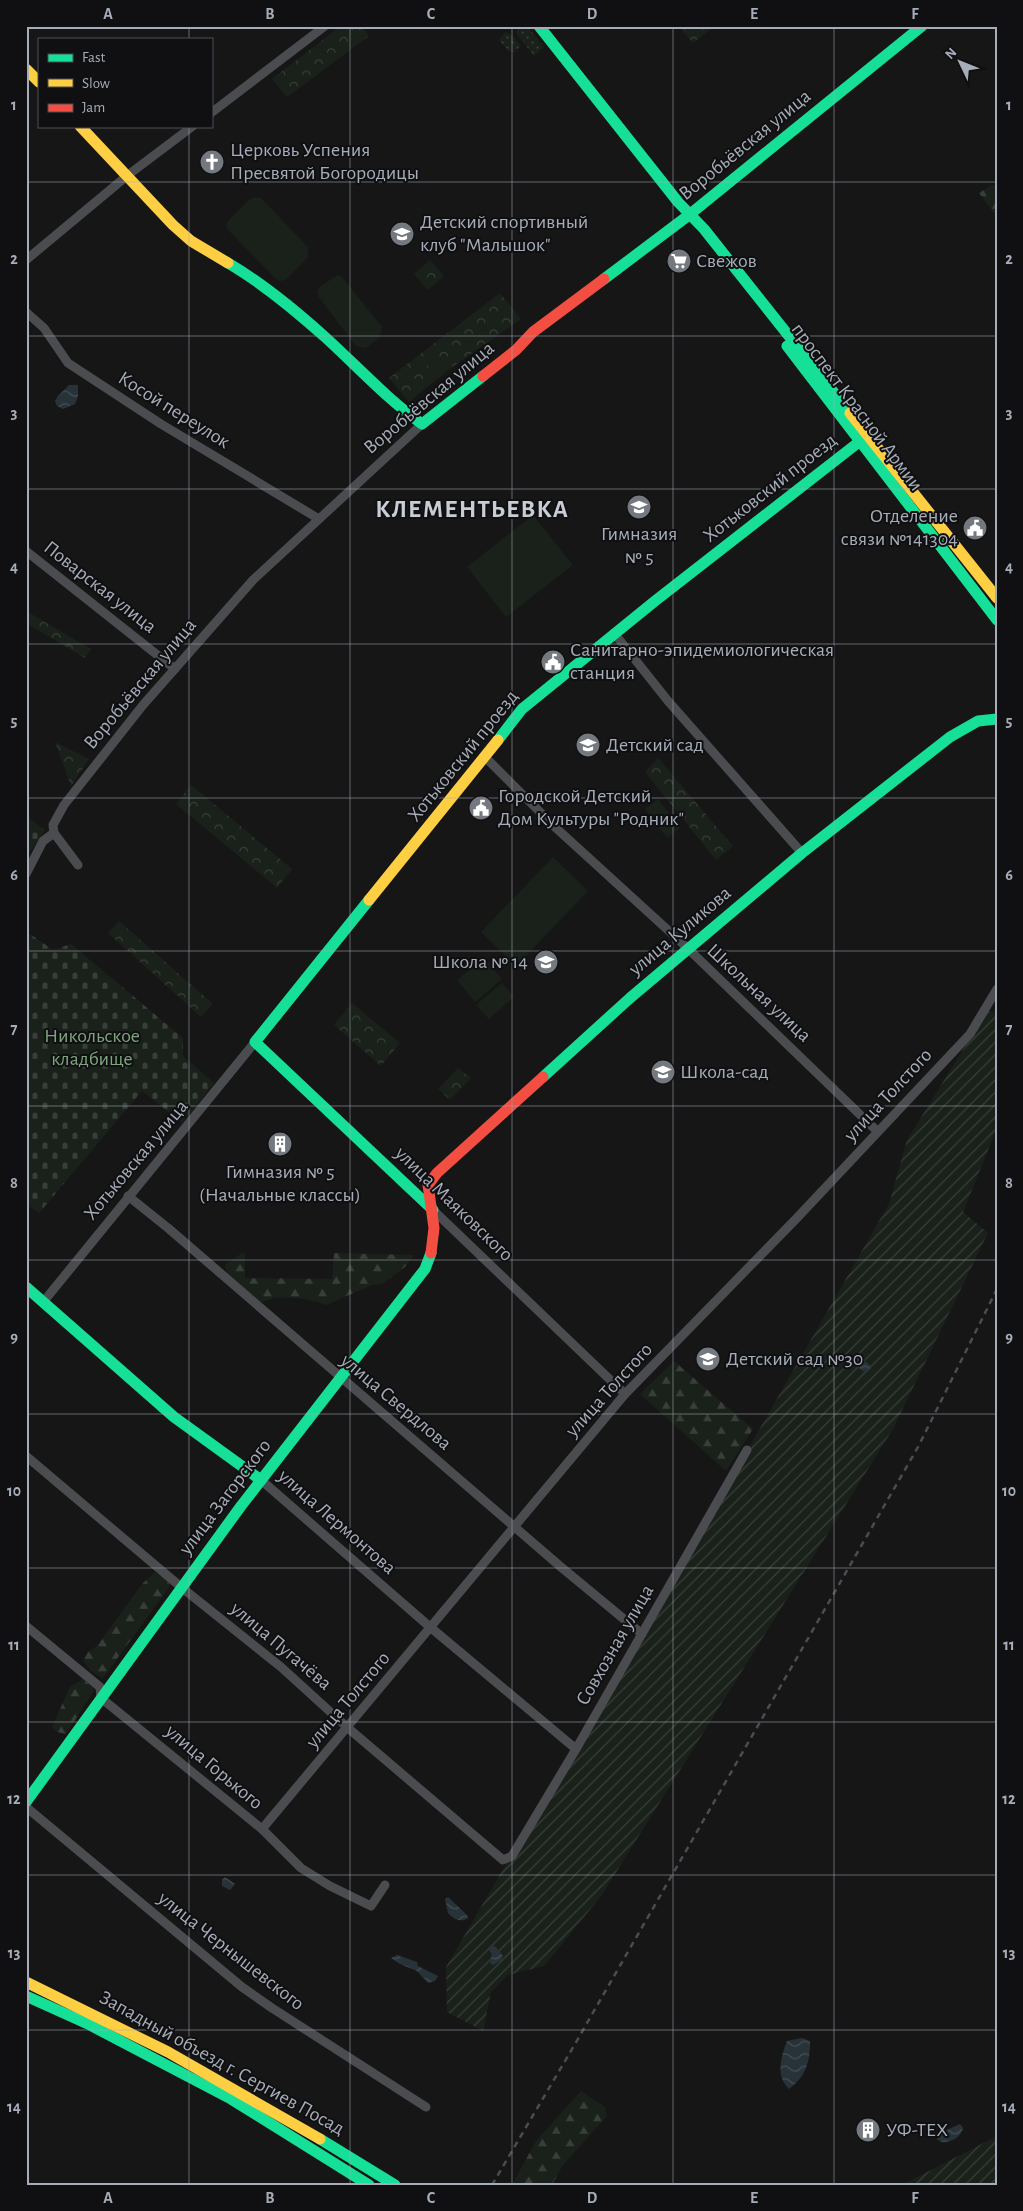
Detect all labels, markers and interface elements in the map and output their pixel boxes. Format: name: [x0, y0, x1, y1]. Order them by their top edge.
text: A: [103, 6, 113, 22]
text: B: [265, 6, 275, 22]
text: C: [427, 6, 436, 22]
text: D: [587, 6, 598, 22]
text: E: [750, 6, 758, 22]
text: F: [911, 6, 919, 22]
legend: [38, 38, 212, 128]
north arrow: [936, 38, 986, 88]
text: N: [943, 45, 960, 62]
text: Fast: [82, 50, 106, 65]
text: Slow: [82, 76, 110, 91]
street label: Воробьёвская улица: [675, 86, 815, 204]
text: 1: [11, 97, 17, 113]
text: 1: [1006, 97, 1012, 113]
text: Jam: [82, 100, 105, 115]
place label: Церковь Успения Пресвятой Богородицы: [230, 140, 419, 183]
church icon: Церковь Успения Пресвятой Богородицы: [199, 149, 225, 175]
place label: Детский спортивный клуб "Малышок": [420, 212, 588, 255]
school or university icon: Детский спортивный клуб "Малышок": [389, 221, 415, 247]
supermarket icon: Свежов: [666, 248, 692, 274]
text: 2: [10, 251, 18, 267]
place label: Свежов: [696, 251, 757, 271]
text: 2: [1005, 251, 1013, 267]
street label: проспект Красной Армии: [787, 319, 927, 495]
street label: Воробьёвская улица: [360, 338, 498, 458]
street label: Косой переулок: [115, 368, 233, 452]
text: 3: [11, 405, 18, 421]
text: 3: [1006, 405, 1013, 421]
street label: Хотьковский проезд: [700, 430, 840, 546]
school or university icon: Гимназия № 5: [626, 494, 652, 520]
district label: КЛЕМЕНТЬЕВКА: [375, 497, 569, 522]
place label: Отделение связи №141304: [841, 506, 958, 549]
public building icon: Отделение связи №141304: [962, 515, 988, 541]
place label: Гимназия № 5: [601, 524, 677, 567]
street label: Поварская улица: [40, 537, 160, 637]
text: 4: [10, 559, 18, 575]
text: 4: [1005, 559, 1013, 575]
street label: Воробьёвская улица: [80, 615, 200, 753]
place label: Санитарно-эпидемиологическая станция: [570, 640, 834, 683]
public building icon: Санитарно-эпидемиологическая станция: [540, 649, 566, 675]
street label: Хотьковский проезд: [404, 686, 522, 826]
text: 5: [11, 713, 18, 729]
text: 5: [1006, 713, 1013, 729]
school or university icon: Детский сад: [575, 732, 601, 758]
place label: Детский сад: [606, 735, 704, 755]
place label: Городской Детский Дом Культуры "Родник": [498, 786, 684, 829]
public building icon: Городской Детский Дом Культуры "Родник": [468, 795, 494, 821]
text: 6: [10, 867, 18, 883]
text: 6: [1005, 867, 1013, 883]
street label: улица Куликова: [624, 883, 735, 980]
street label: Школьная улица: [703, 940, 815, 1046]
school or university icon: Школа № 14: [533, 949, 559, 975]
place label: Школа № 14: [432, 952, 528, 972]
text: 7: [11, 1021, 18, 1037]
text: 7: [1006, 1021, 1013, 1037]
park label: Никольское кладбище: [44, 1026, 140, 1069]
street label: улица Толстого: [840, 1045, 936, 1146]
school or university icon: Школа-сад: [650, 1059, 676, 1085]
place label: Школа-сад: [680, 1062, 769, 1082]
street label: Хотьковская улица: [80, 1096, 192, 1224]
building icon: Гимназия № 5 (Начальные классы): [267, 1131, 293, 1157]
street label: улица Маяковского: [391, 1142, 517, 1265]
place label: Гимназия № 5 (Начальные классы): [199, 1162, 361, 1205]
text: 8: [10, 1175, 18, 1191]
text: 8: [1005, 1175, 1013, 1191]
text: 9: [10, 1329, 18, 1345]
text: 9: [1005, 1329, 1013, 1345]
street label: улица Толстого: [561, 1339, 656, 1442]
school or university icon: Детский сад №30: [695, 1346, 721, 1372]
street label: улица Свердлова: [336, 1349, 455, 1454]
place label: Детский сад №30: [726, 1349, 863, 1369]
street label: улица Загорского: [175, 1436, 275, 1559]
street label: улица Лермонтова: [274, 1465, 400, 1578]
text: 10: [7, 1483, 21, 1499]
text: 10: [1002, 1483, 1016, 1499]
street label: Совхозная улица: [572, 1581, 658, 1709]
street label: улица Пугачёва: [226, 1598, 335, 1694]
text: 11: [8, 1637, 20, 1653]
text: 11: [1003, 1637, 1015, 1653]
street label: улица Толстого: [302, 1648, 394, 1753]
street label: улица Горького: [161, 1720, 266, 1813]
text: 12: [7, 1791, 21, 1807]
text: 12: [1002, 1791, 1016, 1807]
street label: улица Чернышевского: [153, 1887, 308, 2014]
text: 13: [8, 1945, 20, 1961]
text: 13: [1003, 1945, 1015, 1961]
street label: Западный объезд г. Сергиев Посад: [96, 1987, 348, 2139]
text: 14: [7, 2099, 21, 2115]
text: 14: [1002, 2099, 1016, 2115]
building icon: УФ-ТЕХ: [855, 2117, 881, 2143]
place label: УФ-ТЕХ: [886, 2120, 948, 2140]
text: A: [103, 2190, 113, 2206]
text: B: [265, 2190, 275, 2206]
text: C: [427, 2190, 436, 2206]
text: D: [587, 2190, 598, 2206]
text: E: [750, 2190, 758, 2206]
text: F: [911, 2190, 919, 2206]

